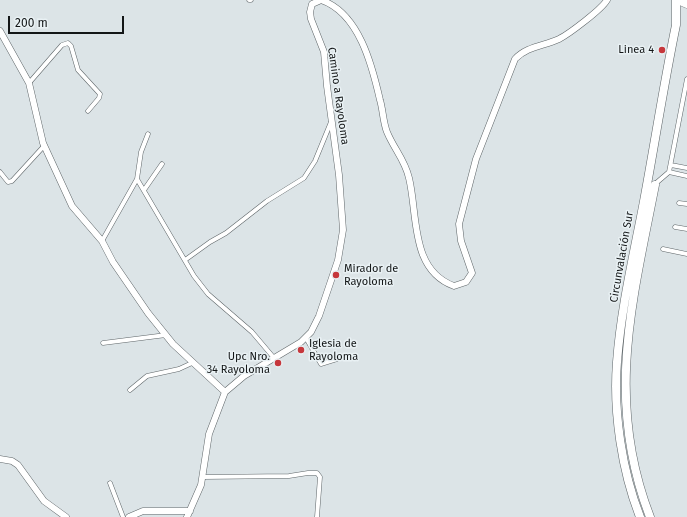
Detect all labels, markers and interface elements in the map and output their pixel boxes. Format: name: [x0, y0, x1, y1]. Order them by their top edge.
scale bar: [10, 8, 126, 34]
text: 200 m: [15, 16, 48, 30]
place label: Linea 4: [618, 43, 654, 57]
marker: Linea 4: [657, 45, 667, 55]
street label: Camino a Rayoloma: [325, 46, 351, 146]
street label: Circunvalación Sur: [607, 210, 637, 304]
place label: Mirador de Rayoloma: [344, 262, 398, 288]
marker: Mirador de Rayoloma: [331, 270, 341, 280]
place label: Iglesia de Rayoloma: [309, 337, 358, 363]
marker: Iglesia de Rayoloma: [296, 345, 306, 355]
place label: Upc Nro. 34 Rayoloma: [207, 350, 270, 376]
marker: Upc Nro. 34 Rayoloma: [273, 358, 283, 368]

